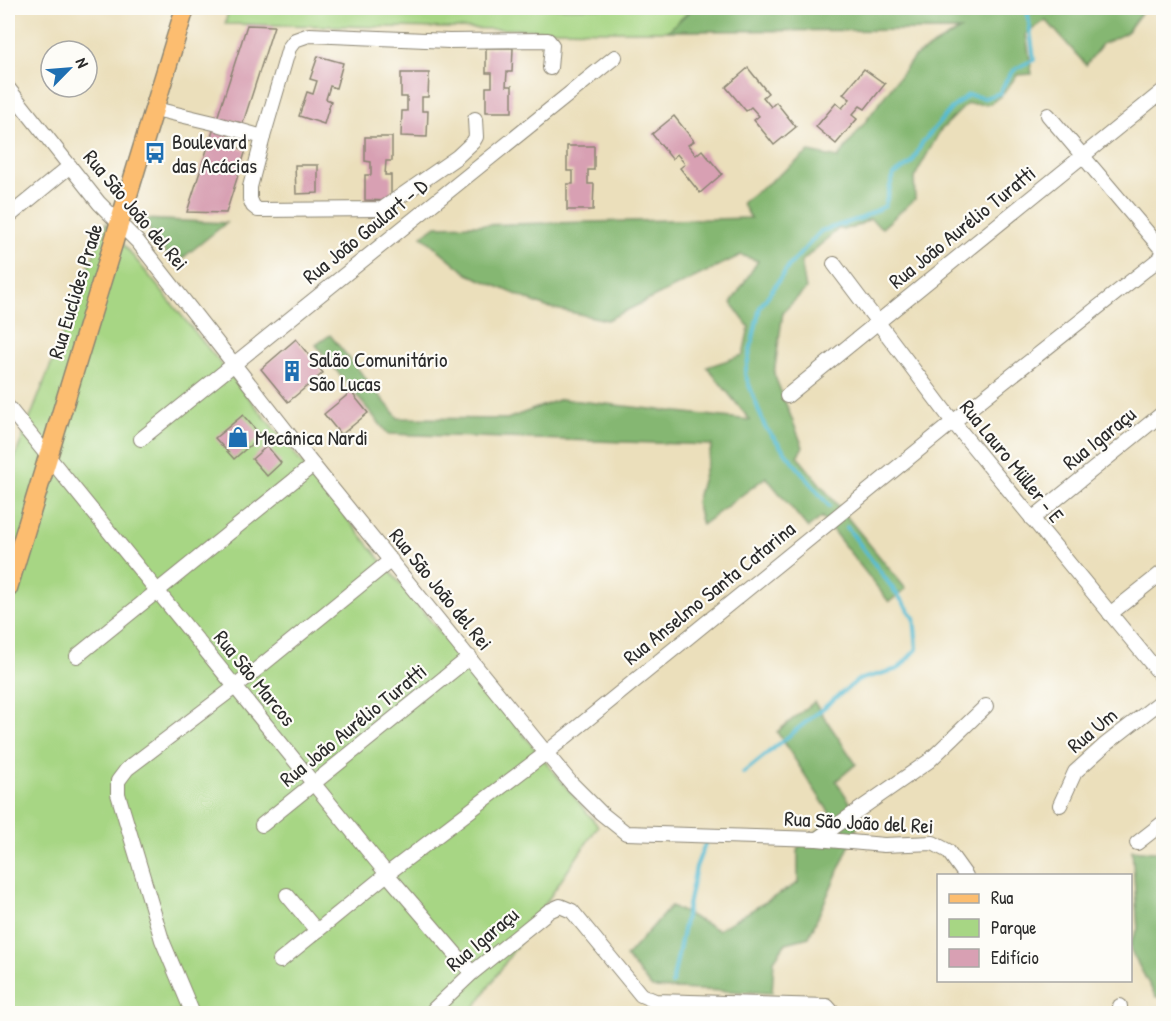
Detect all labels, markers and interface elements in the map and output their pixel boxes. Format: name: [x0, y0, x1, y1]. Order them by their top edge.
north arrow: [39, 39, 99, 99]
text: N: [71, 54, 95, 72]
place label: Boulevard das Acácias: [172, 127, 257, 180]
bus stop icon: Boulevard das Acácias: [143, 141, 167, 165]
street label: Rua São João del Rei: [77, 143, 195, 277]
street label: Rua João Aurélio Turatti: [882, 159, 1042, 295]
street label: Rua João Goulart - D: [296, 172, 434, 290]
street label: Rua Euclides Prade: [41, 220, 109, 362]
place label: Salão Comunitário São Lucas: [309, 345, 448, 398]
building icon: Salão Comunitário São Lucas: [280, 359, 304, 383]
street label: Rua Lauro Müller - E: [953, 393, 1071, 529]
street label: Rua Igaraçu: [1056, 399, 1142, 476]
place label: Mecânica Nardi: [255, 423, 368, 452]
shop icon: Mecânica Nardi: [226, 425, 250, 449]
street label: Rua Anselmo Santa Catarina: [617, 514, 801, 672]
street label: Rua São João del Rei: [383, 522, 499, 656]
street label: Rua São Marcos: [207, 624, 303, 732]
street label: Rua João Aurélio Turatti: [273, 657, 433, 793]
street label: Rua Um: [1061, 701, 1123, 759]
street label: Rua São João del Rei: [784, 804, 934, 840]
legend: [937, 874, 1132, 982]
text: Rua: [991, 885, 1013, 910]
street label: Rua Igaraçu: [440, 900, 525, 978]
text: Parque: [991, 915, 1036, 940]
text: Edifício: [991, 945, 1039, 970]

